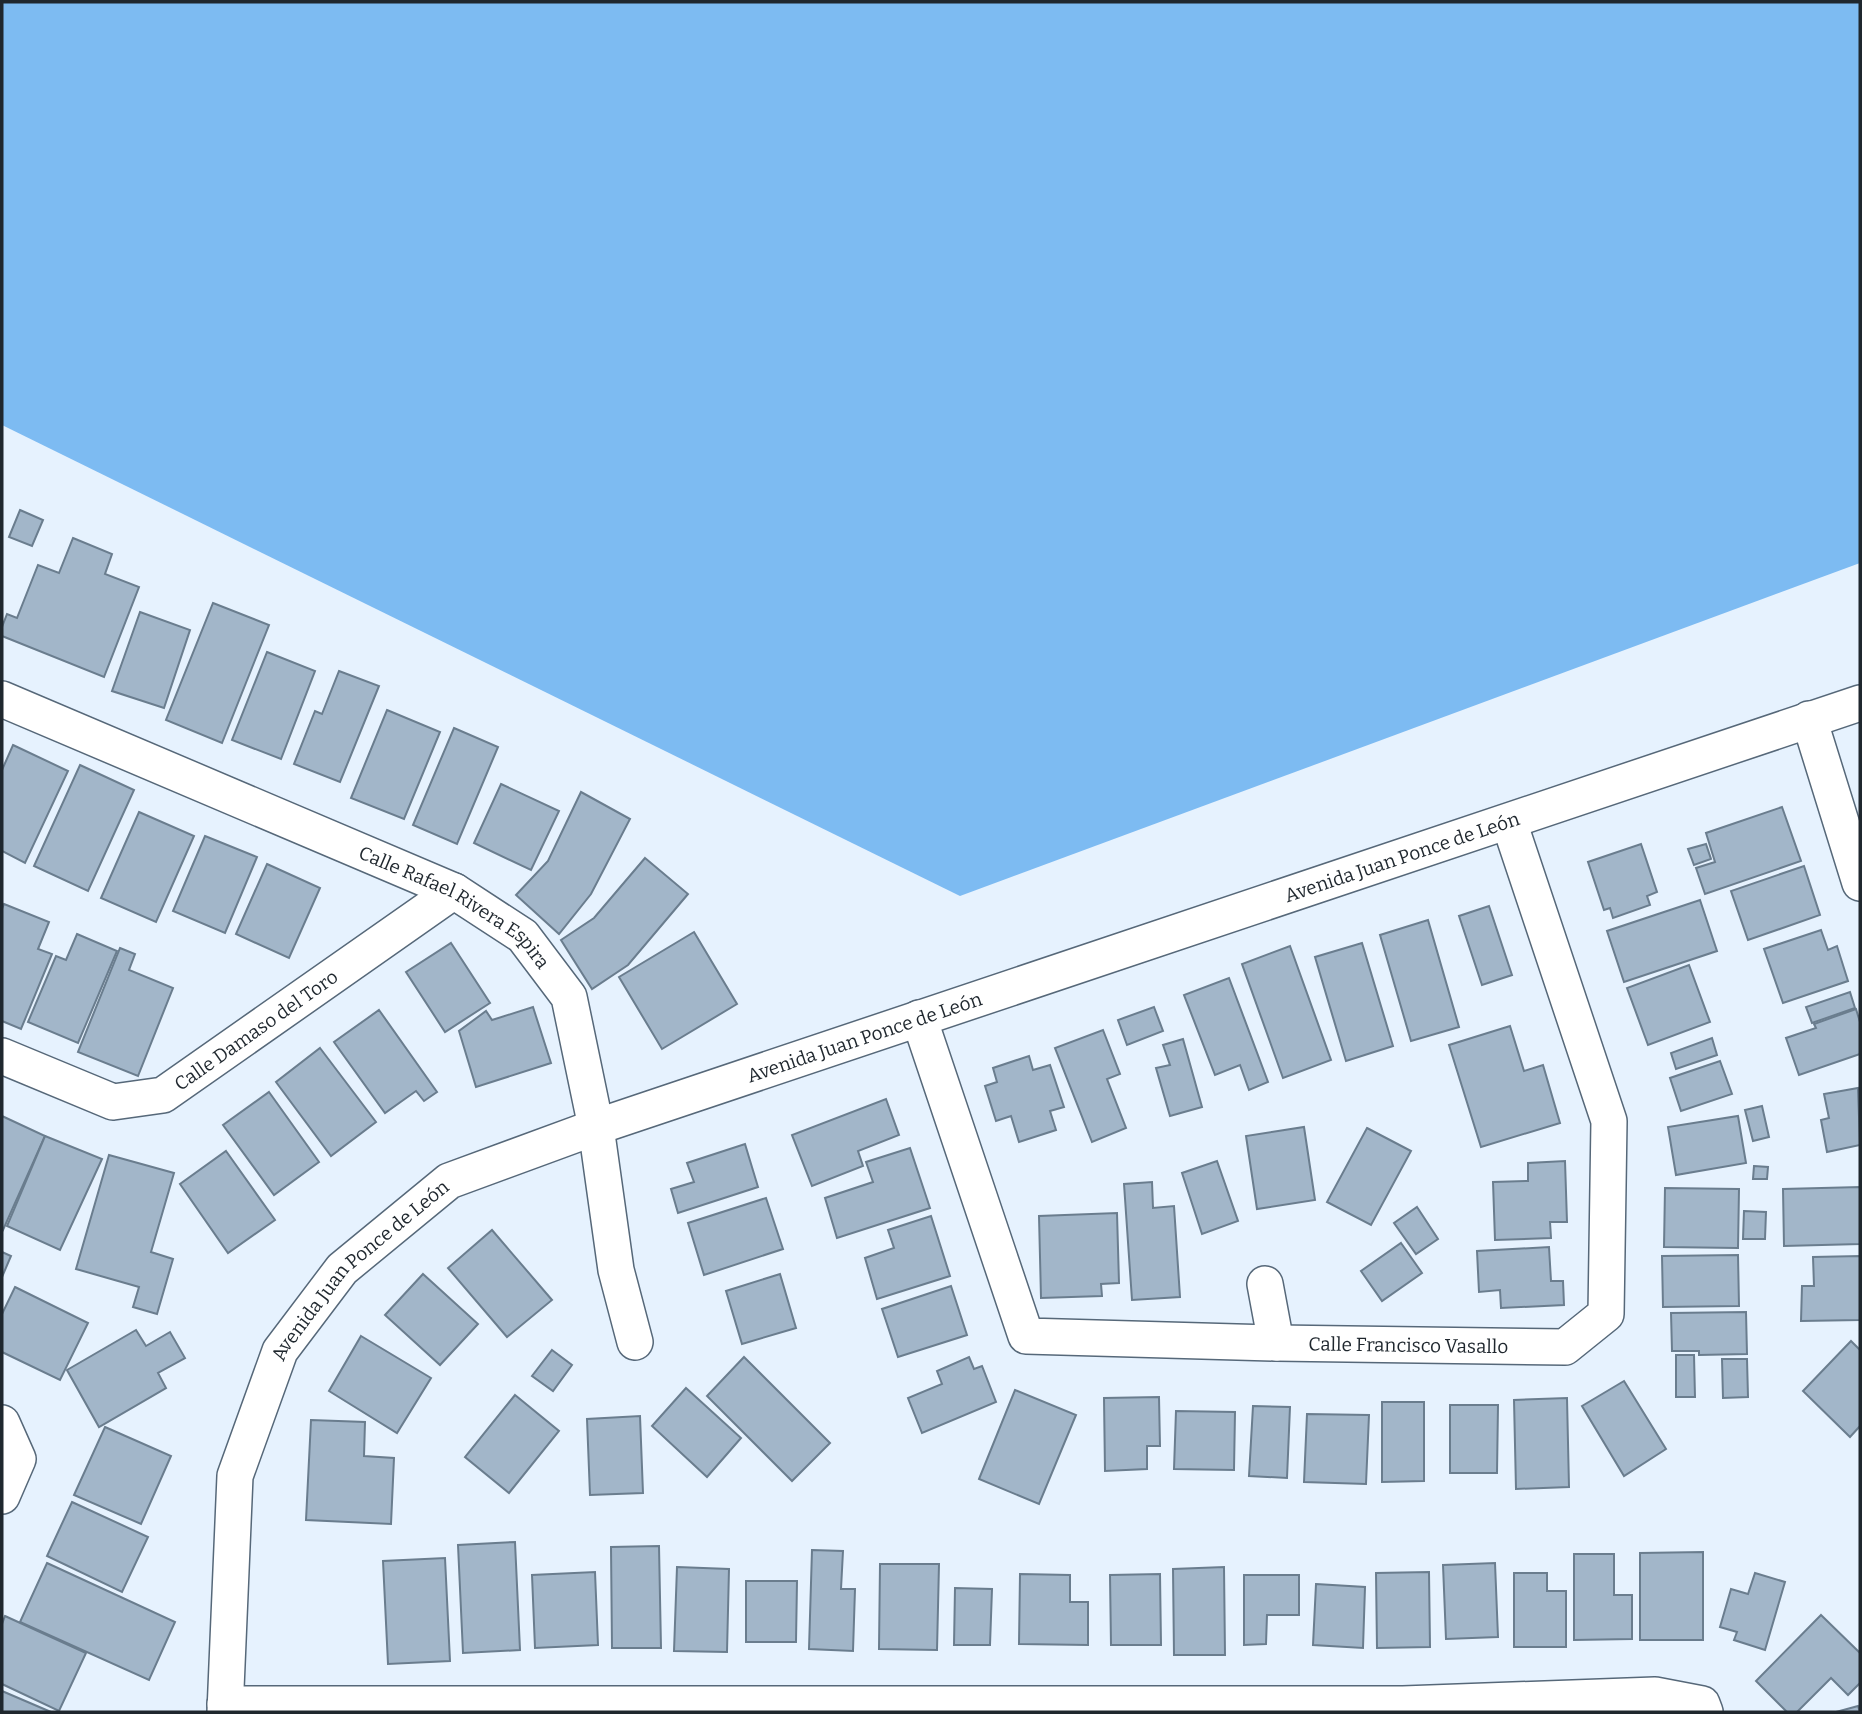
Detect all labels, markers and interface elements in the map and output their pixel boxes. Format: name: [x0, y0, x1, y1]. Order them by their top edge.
street label: Avenida Juan Ponce de León: [1281, 807, 1522, 907]
street label: Calle Rafael Rivera Espira: [356, 840, 555, 973]
street label: Calle Damaso del Toro: [170, 965, 342, 1095]
street label: Avenida Juan Ponce de León: [744, 987, 985, 1087]
street label: Avenida Juan Ponce de León: [266, 1175, 453, 1364]
street label: Calle Francisco Vasallo: [1308, 1332, 1509, 1358]

